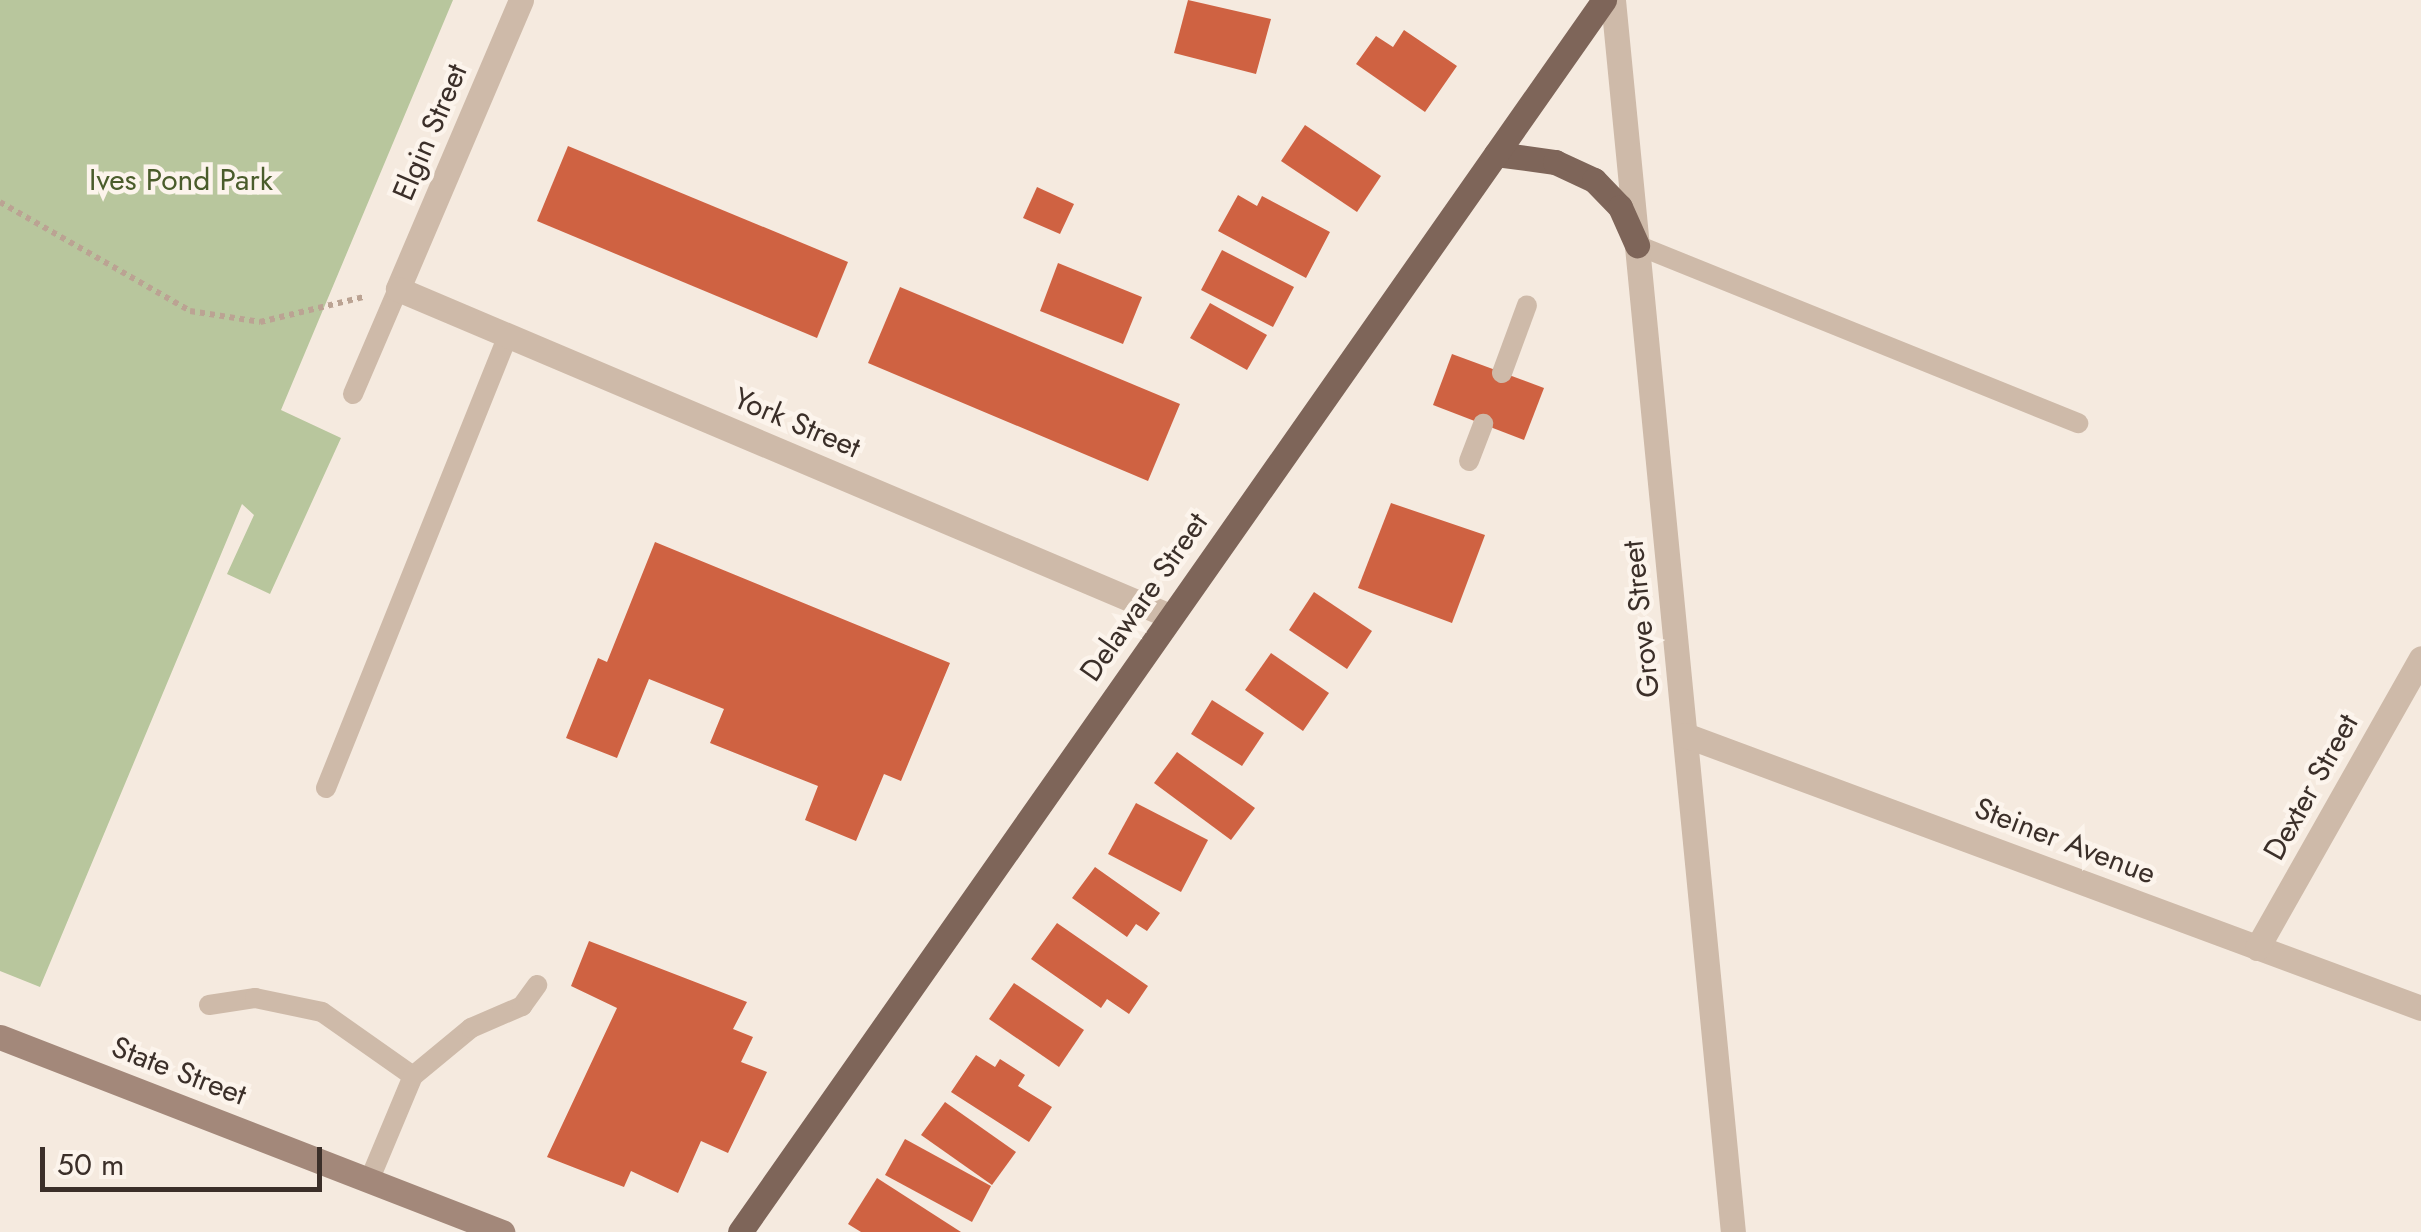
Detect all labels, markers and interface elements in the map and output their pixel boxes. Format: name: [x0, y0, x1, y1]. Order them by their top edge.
street label: Elgin Street: [385, 58, 475, 206]
park label: Ives Pond Park: [89, 162, 273, 198]
street label: York Street: [728, 380, 866, 466]
street label: Delaware Street: [1073, 506, 1215, 688]
street label: Grove Street: [1615, 539, 1667, 699]
street label: Dexter Street: [2256, 708, 2366, 866]
street label: Steiner Avenue: [1969, 790, 2161, 892]
street label: State Street: [107, 1029, 251, 1113]
scale bar: [45, 1127, 328, 1189]
text: 50 m: [57, 1143, 124, 1186]

